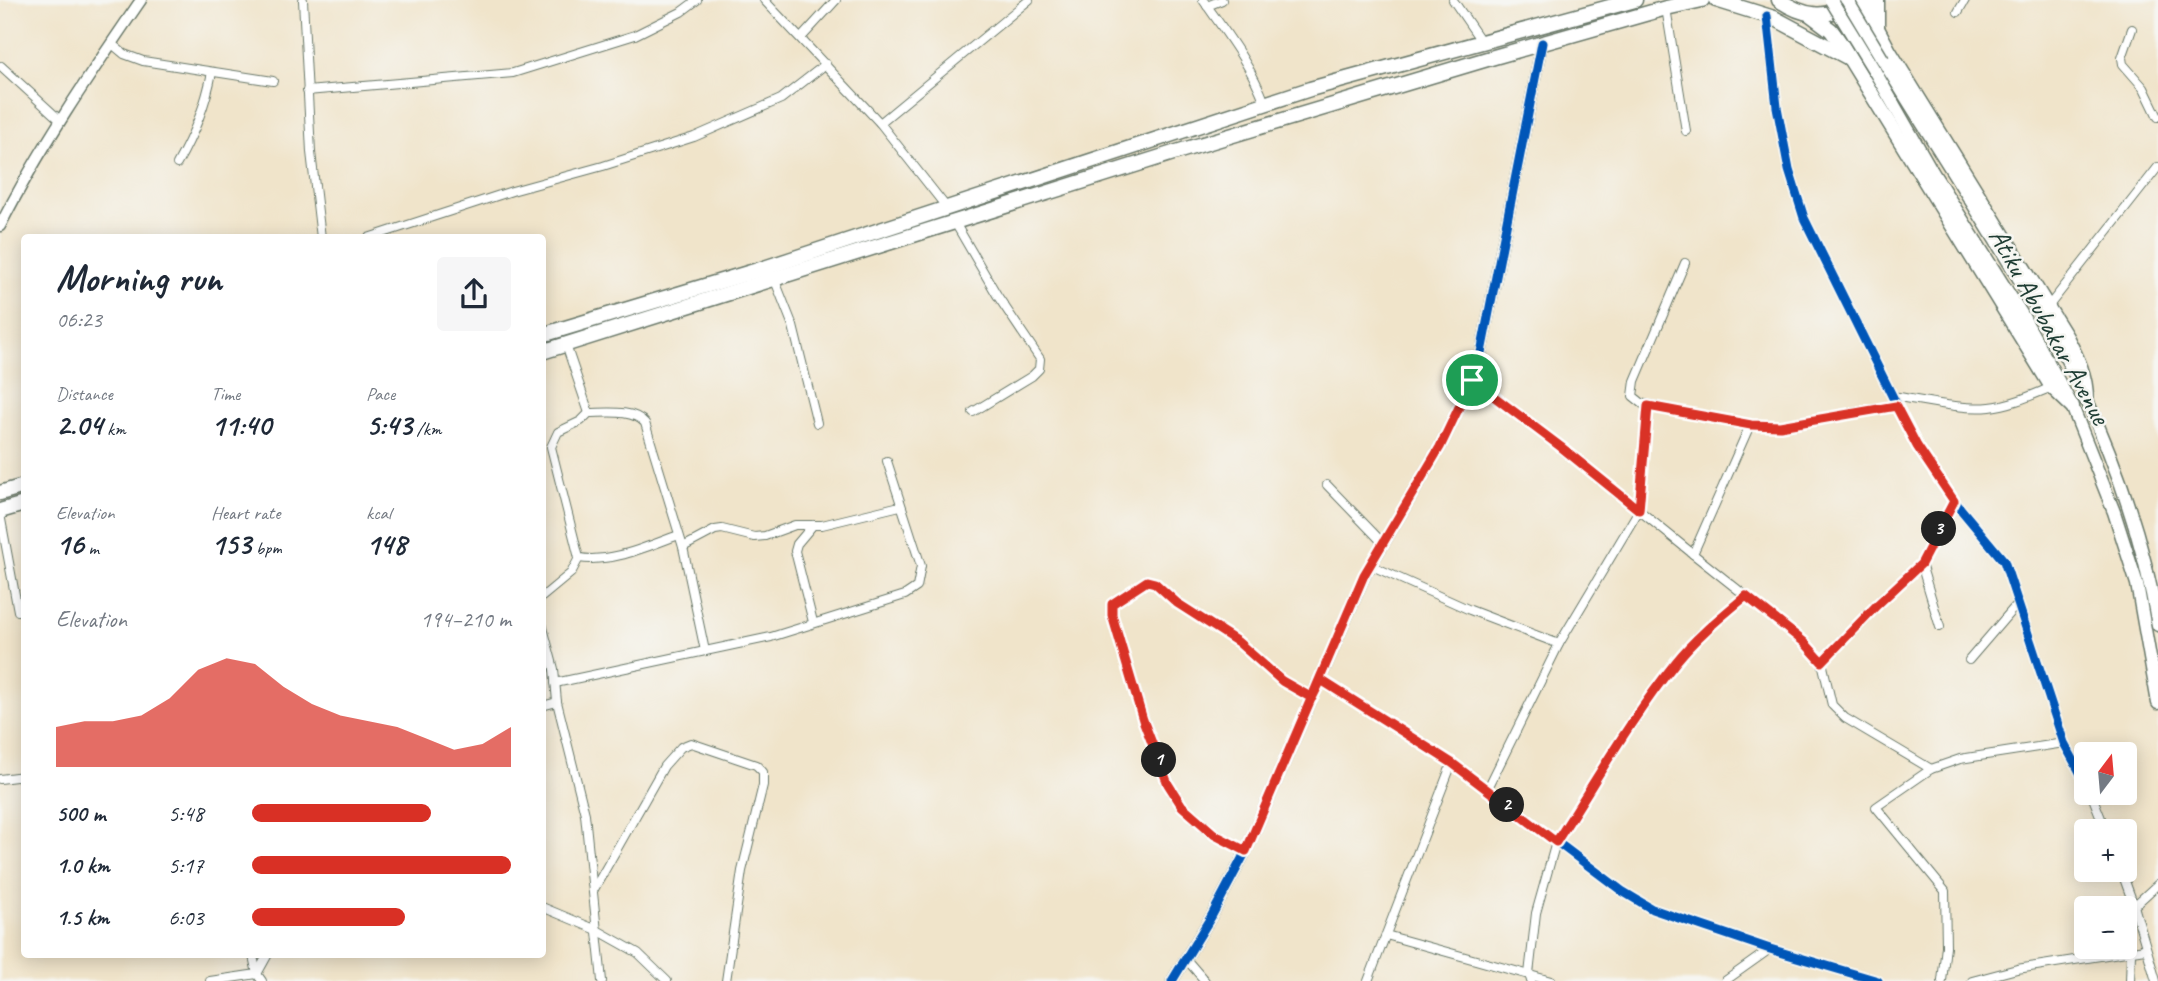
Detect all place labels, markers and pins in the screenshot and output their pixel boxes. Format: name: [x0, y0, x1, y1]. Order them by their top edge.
pin: [1442, 350, 1502, 410]
pin: 3: [1922, 512, 1956, 546]
pin: 1: [1142, 742, 1176, 778]
pin: 2: [1490, 788, 1524, 822]

